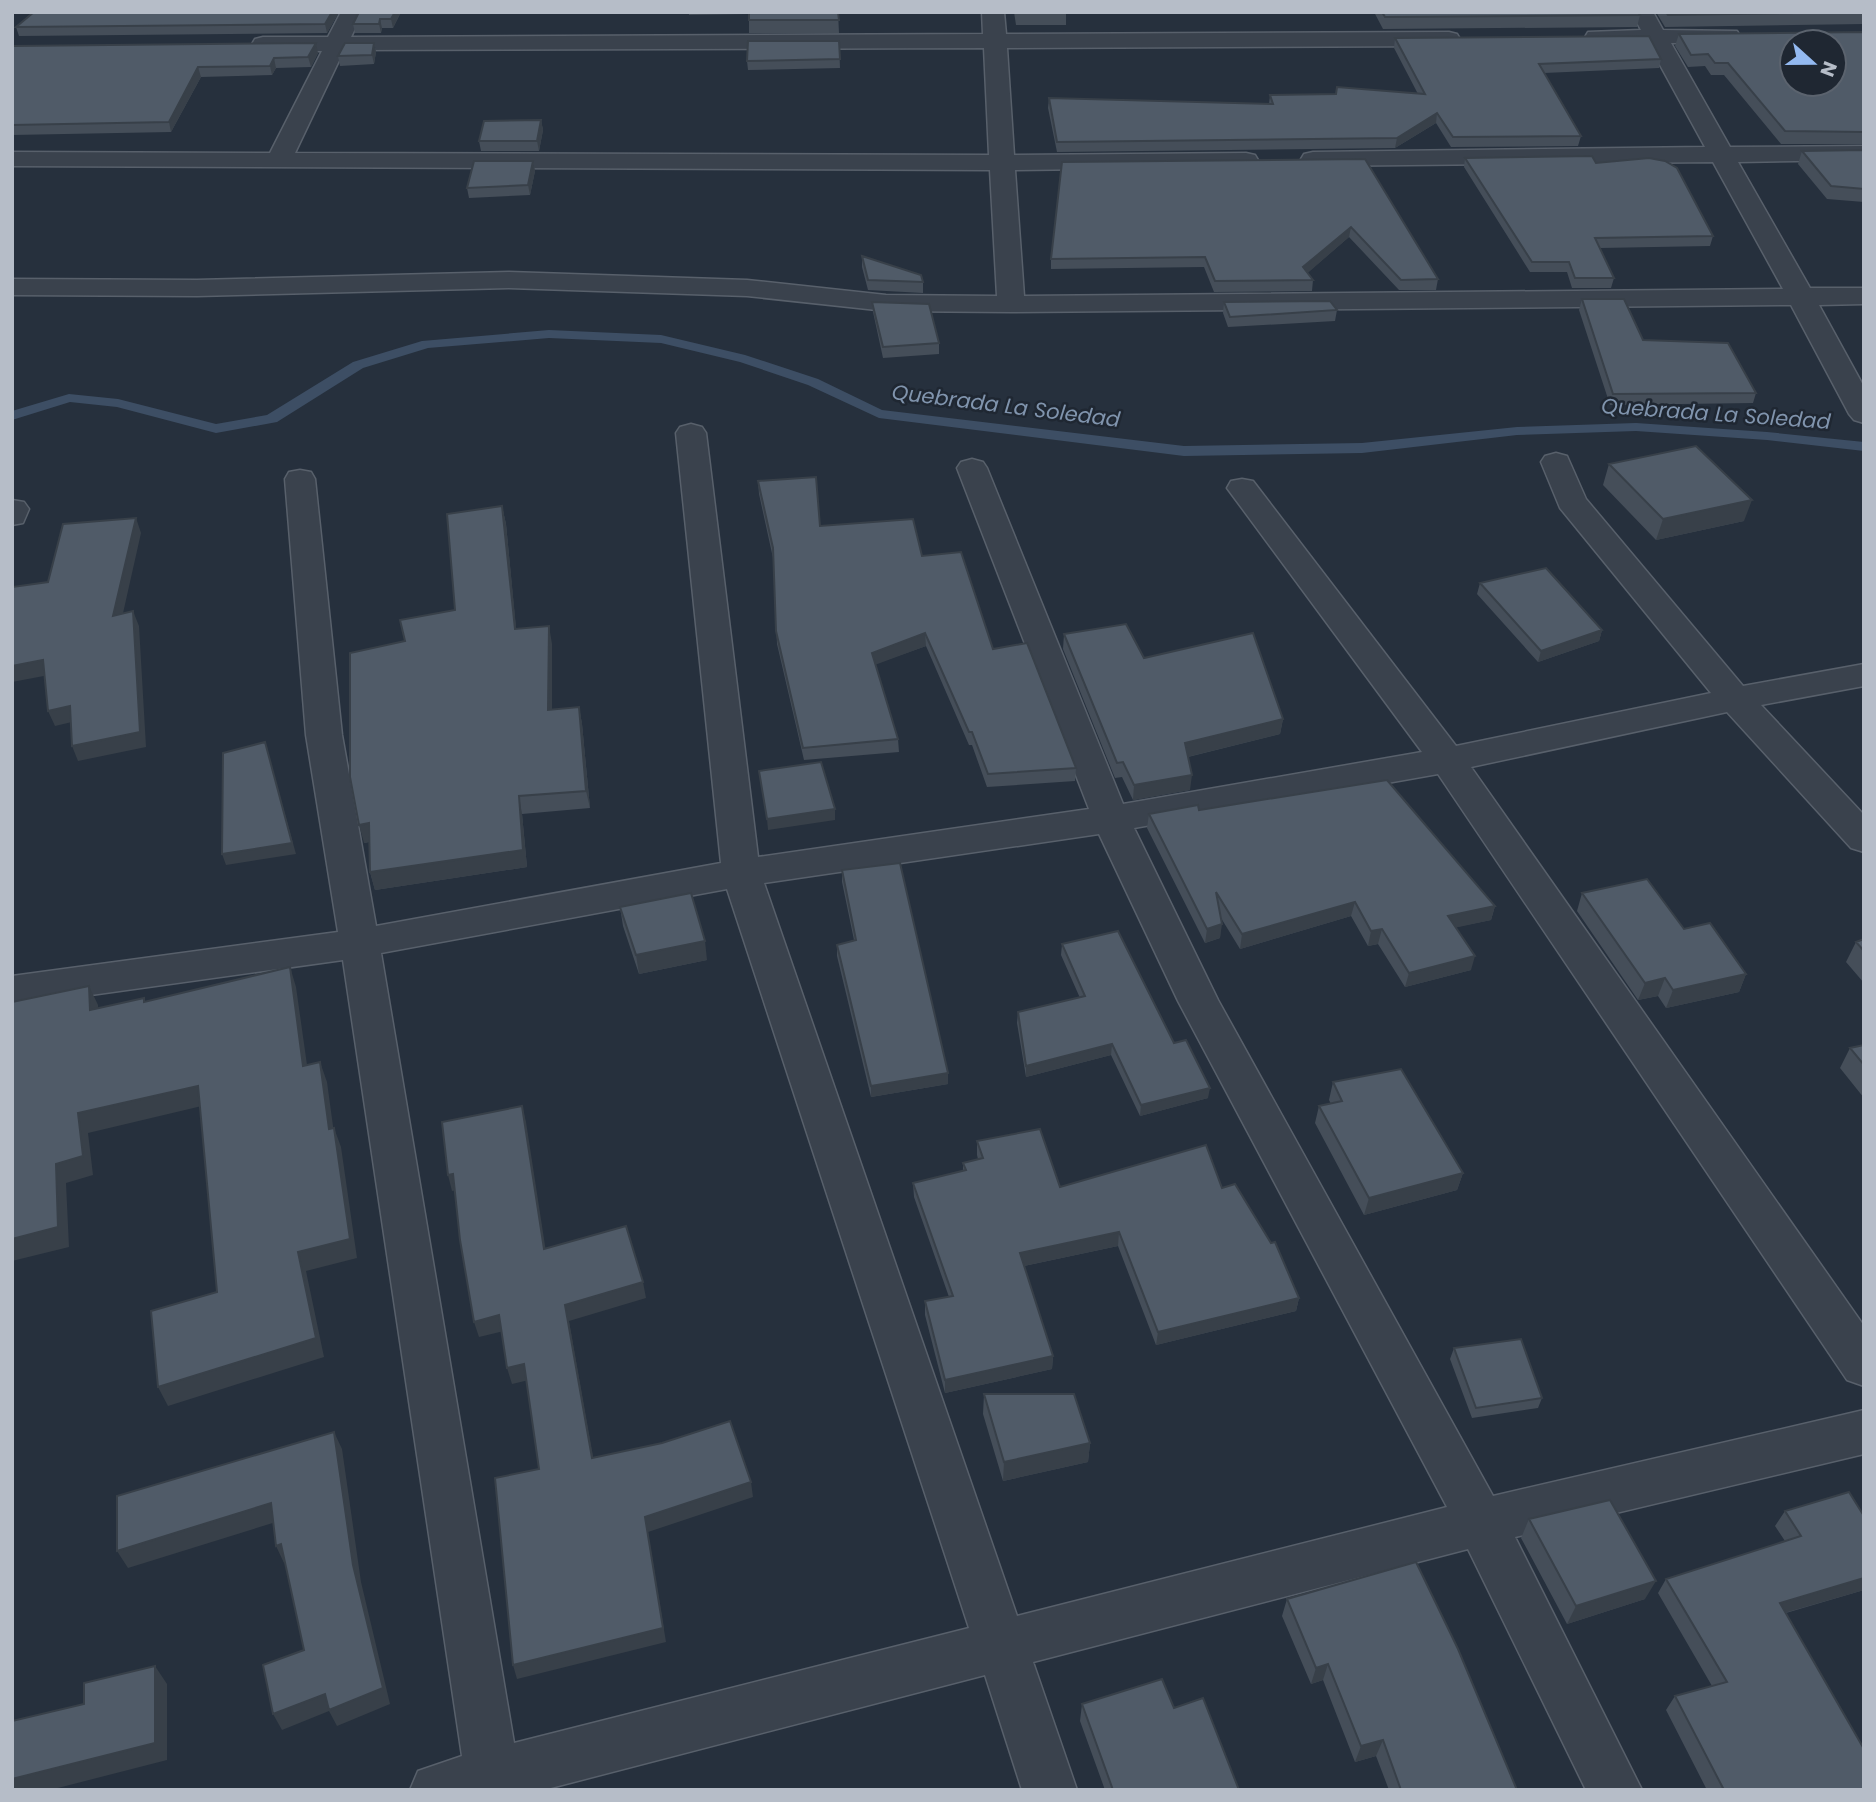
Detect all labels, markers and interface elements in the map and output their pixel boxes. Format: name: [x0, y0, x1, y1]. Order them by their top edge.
north arrow: [1778, 28, 1848, 98]
text: N: [1813, 57, 1844, 80]
water label: Quebrada La Soledad: [890, 377, 1123, 434]
water label: Quebrada La Soledad: [1600, 391, 1832, 436]

